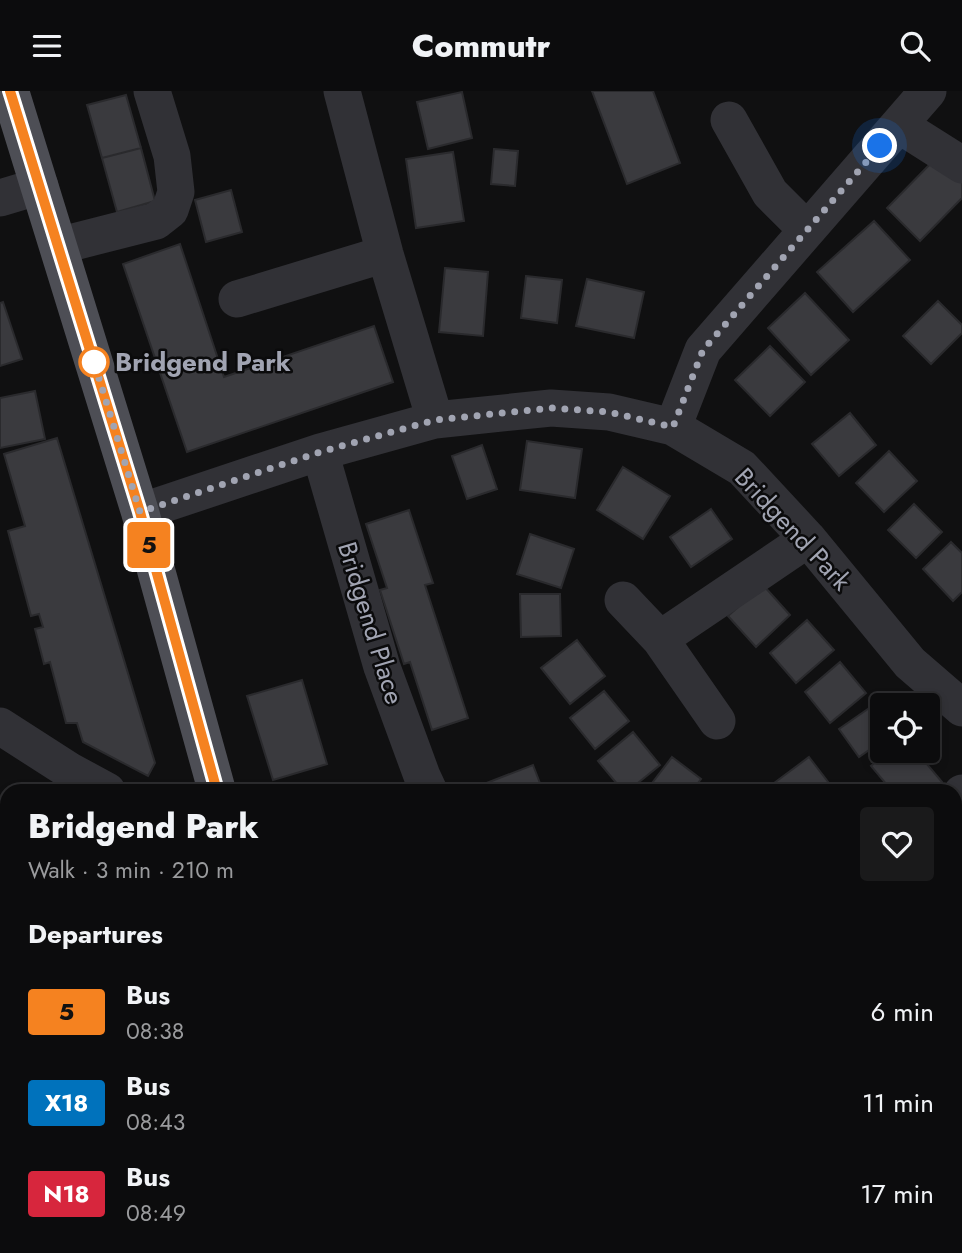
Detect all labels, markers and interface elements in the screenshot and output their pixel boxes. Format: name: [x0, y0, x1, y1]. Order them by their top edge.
text: Commutr: [412, 23, 550, 69]
icon: menu: [28, 27, 66, 65]
icon: search: [896, 27, 934, 65]
your location: [862, 128, 897, 163]
place label: Bridgend Park: [115, 343, 291, 381]
marker: Bridgend Park: [79, 347, 109, 377]
street label: Bridgend Park: [726, 459, 860, 599]
line badge: 5: [126, 522, 172, 568]
text: 5: [141, 527, 157, 562]
street label: Bridgend Place: [328, 537, 414, 709]
map controls: [870, 693, 940, 763]
button: locate: [870, 693, 940, 763]
text: Bridgend Park: [28, 803, 259, 850]
button: heart: [860, 807, 934, 881]
text: Walk · 3 min · 210 m: [28, 853, 234, 887]
text: Departures: [28, 915, 163, 953]
text: Bus: [126, 976, 170, 1014]
text: 6 min: [871, 993, 934, 1031]
text: 5: [59, 994, 74, 1029]
text: 08:38: [126, 1014, 184, 1048]
text: Bus: [126, 1067, 170, 1105]
text: 11 min: [862, 1084, 934, 1122]
text: X18: [45, 1085, 88, 1120]
text: 08:43: [126, 1105, 185, 1139]
text: Bus: [126, 1158, 170, 1196]
text: 17 min: [860, 1175, 934, 1213]
text: N18: [43, 1176, 90, 1211]
text: 08:49: [126, 1196, 186, 1230]

